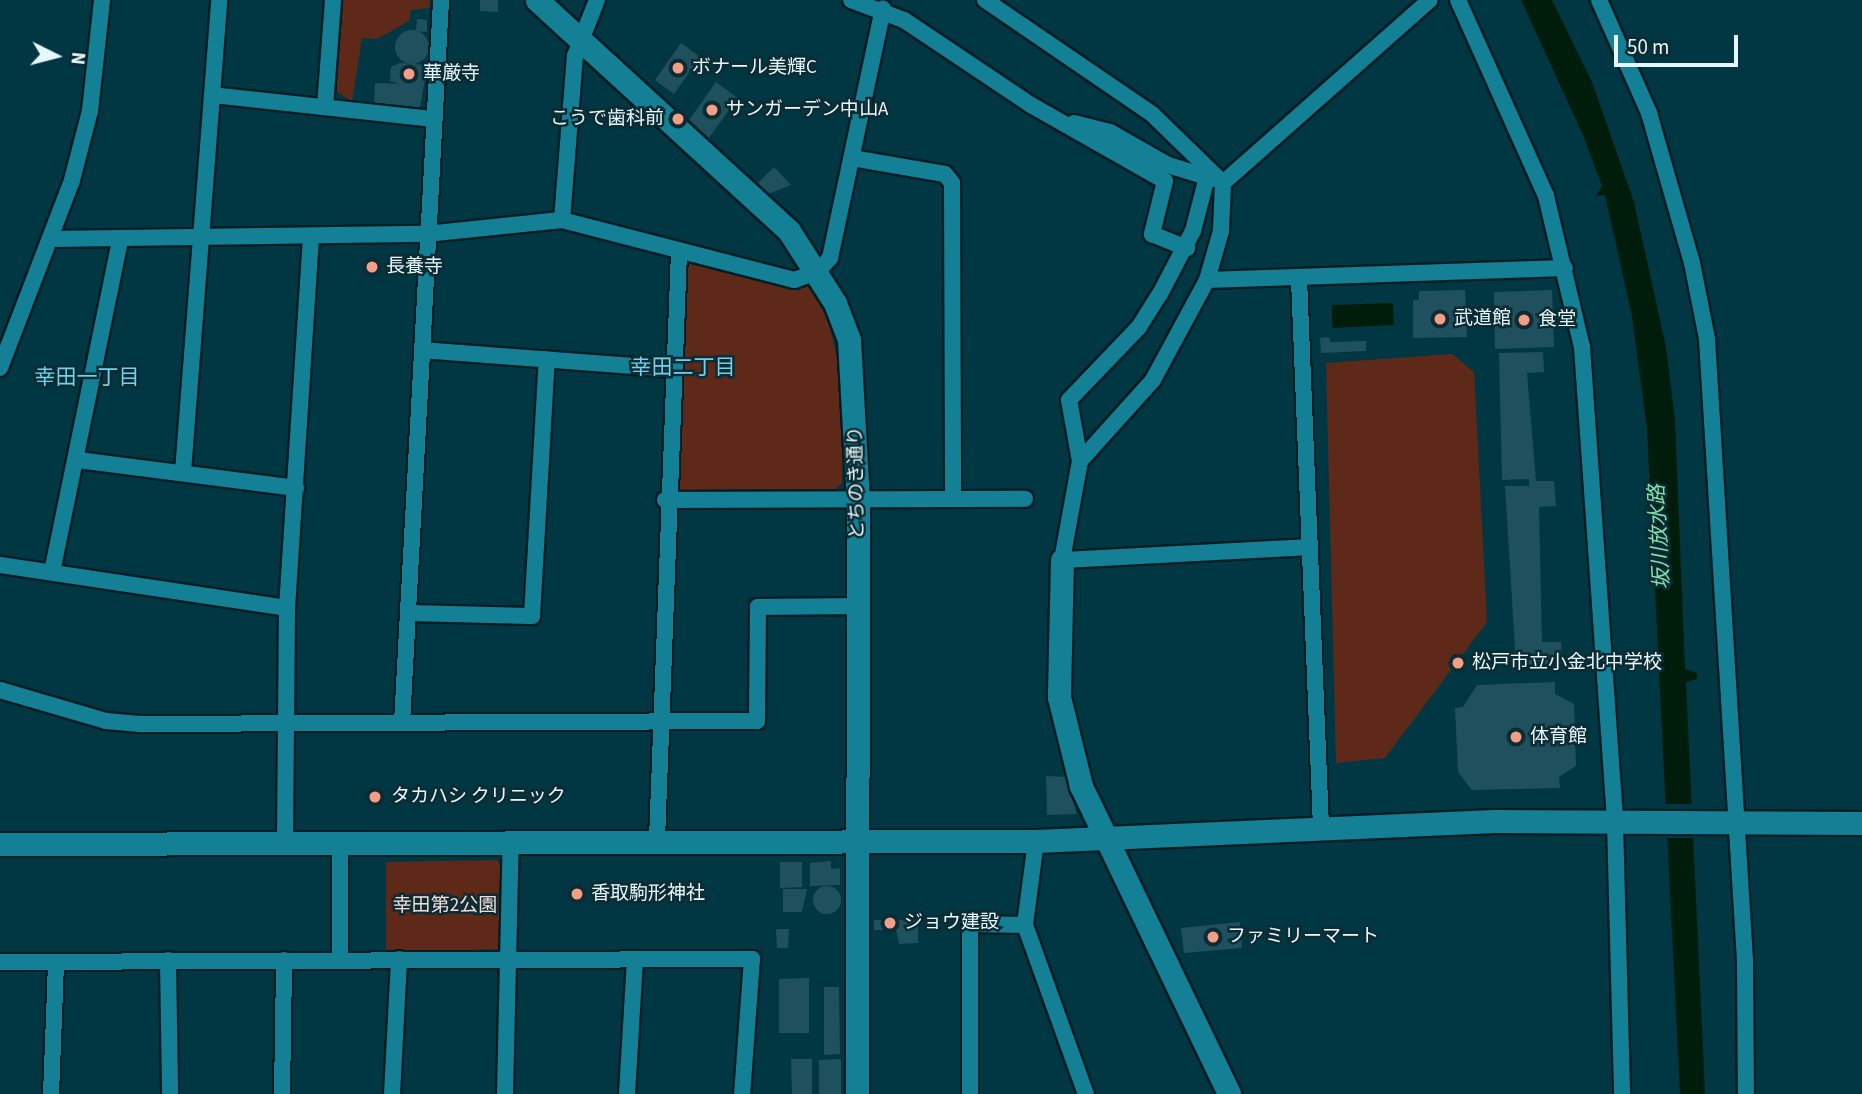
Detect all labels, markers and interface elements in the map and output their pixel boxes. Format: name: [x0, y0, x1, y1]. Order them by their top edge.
north arrow: [21, 21, 91, 91]
scale bar: [1617, 21, 1741, 65]
text: 50 m: [1627, 32, 1669, 62]
text: N: [63, 51, 91, 66]
place label: ボナール美輝C: [692, 57, 817, 79]
marker: ボナール美輝C: [670, 60, 686, 76]
place label: 華厳寺: [423, 63, 480, 85]
marker: 華厳寺: [401, 66, 417, 82]
place label: サンガーデン中山A: [726, 99, 888, 121]
marker: サンガーデン中山A: [704, 102, 720, 118]
place label: こうで歯科前: [550, 108, 664, 130]
marker: こうで歯科前: [670, 111, 686, 127]
place label: 長養寺: [386, 256, 443, 278]
marker: 長養寺: [364, 259, 380, 275]
place label: 武道館: [1454, 308, 1511, 330]
place label: 食堂: [1538, 309, 1576, 331]
marker: 武道館: [1432, 311, 1448, 327]
marker: 食堂: [1516, 312, 1532, 328]
district label: 幸田二丁目: [631, 354, 735, 380]
district label: 幸田一丁目: [35, 364, 139, 390]
street label: とちのき通り: [845, 426, 869, 540]
water label: 坂川放水路: [1644, 484, 1674, 590]
place label: 松戸市立小金北中学校: [1472, 652, 1662, 674]
marker: 松戸市立小金北中学校: [1450, 655, 1466, 671]
place label: 体育館: [1530, 726, 1587, 748]
marker: 体育館: [1508, 729, 1524, 745]
place label: タカハシ クリニック: [391, 786, 566, 808]
marker: タカハシ クリニック: [365, 787, 385, 807]
place label: 香取駒形神社: [591, 883, 705, 905]
marker: 香取駒形神社: [569, 886, 585, 902]
park label: 幸田第2公園: [393, 895, 497, 917]
place label: ジョウ建設: [904, 912, 999, 934]
marker: ジョウ建設: [882, 915, 898, 931]
place label: ファミリーマート: [1227, 926, 1379, 948]
marker: ファミリーマート: [1205, 929, 1221, 945]

